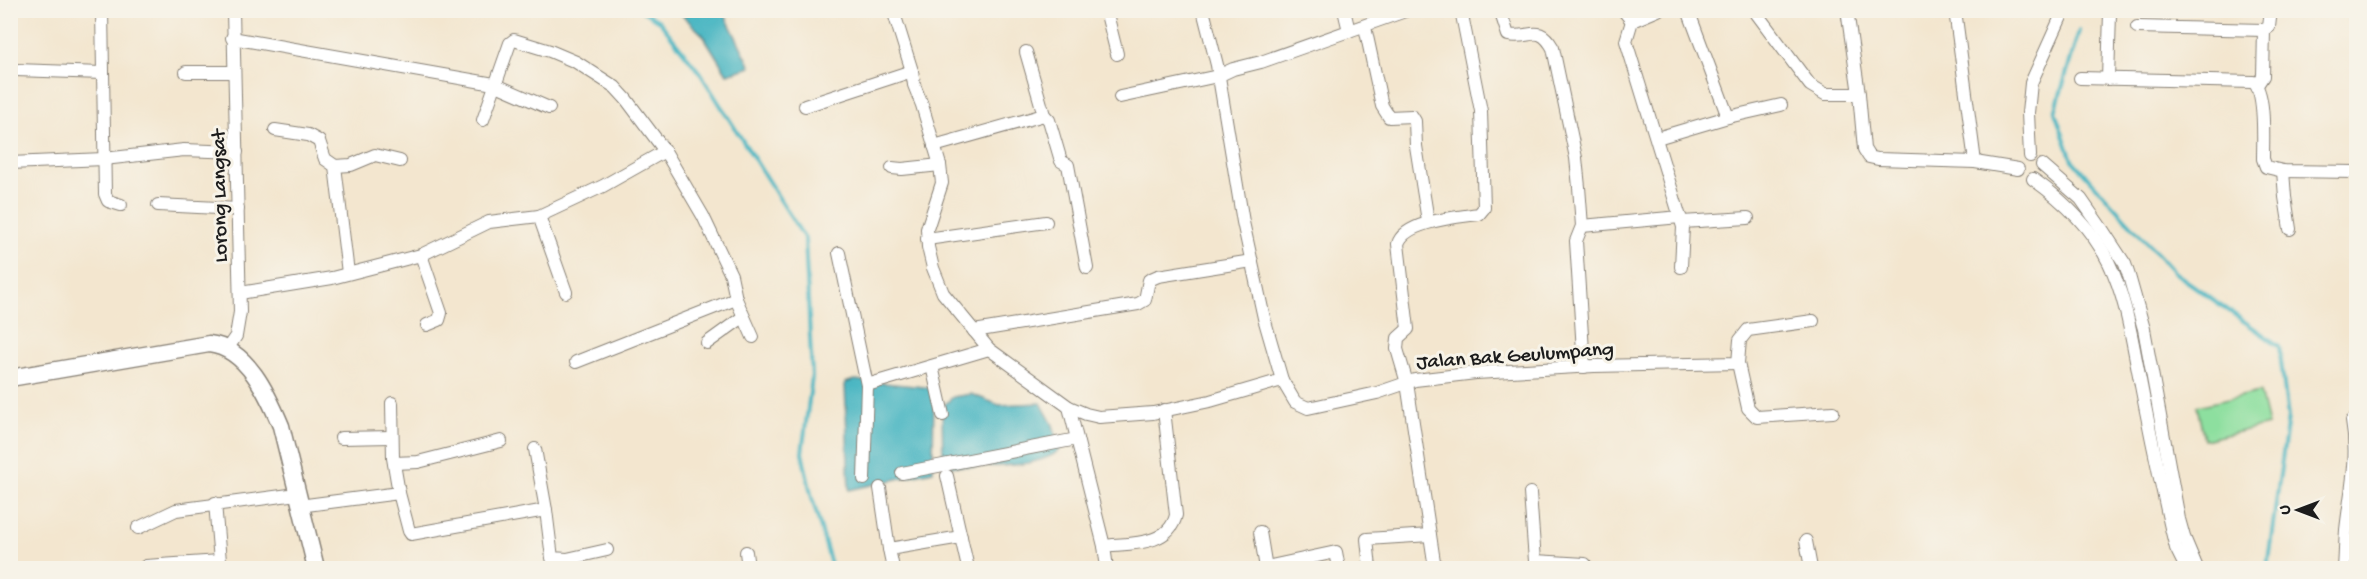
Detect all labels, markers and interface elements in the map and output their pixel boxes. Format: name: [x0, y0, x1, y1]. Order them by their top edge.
street label: Lorong Langsat: [208, 127, 235, 263]
street label: Jalan Bak Geulumpang: [1416, 338, 1615, 377]
north arrow: [2268, 480, 2328, 540]
text: U: [2277, 505, 2296, 515]

